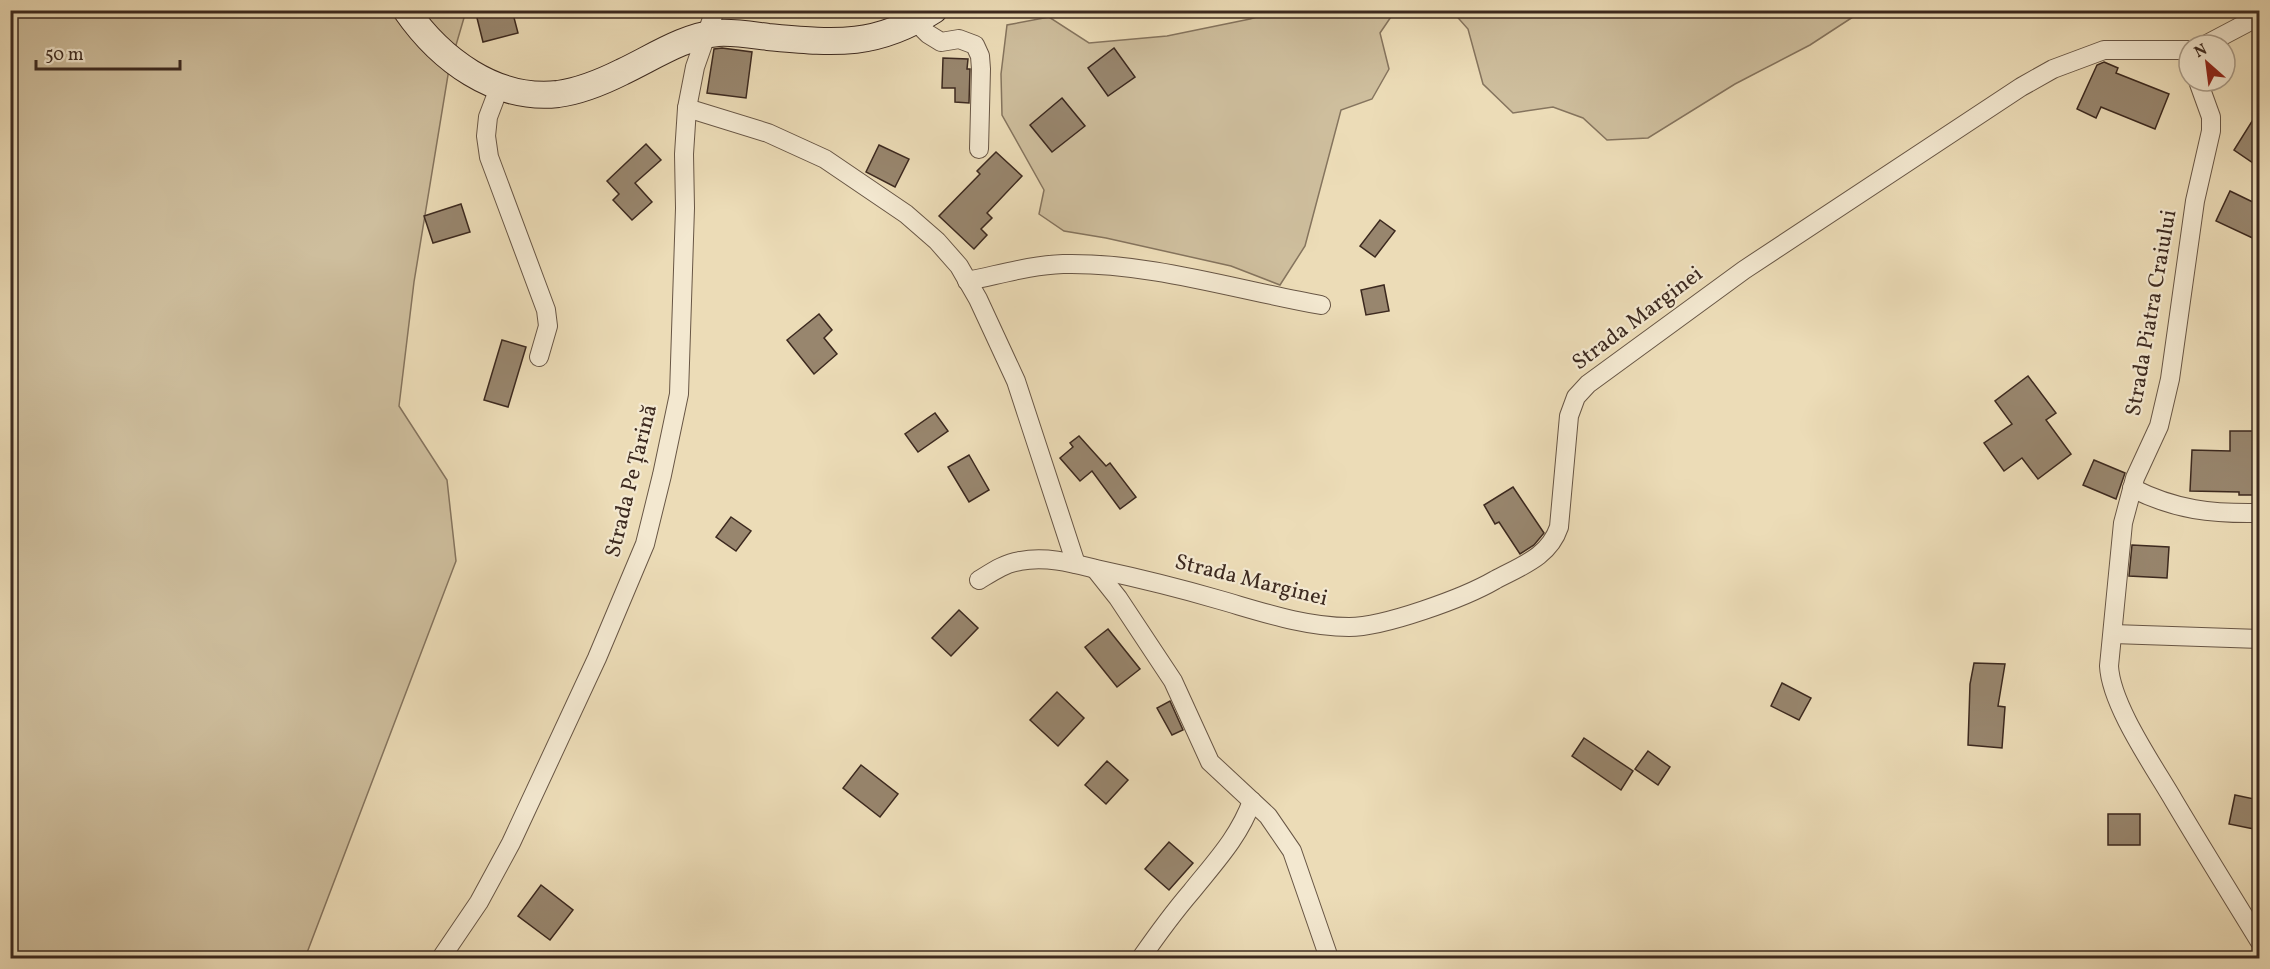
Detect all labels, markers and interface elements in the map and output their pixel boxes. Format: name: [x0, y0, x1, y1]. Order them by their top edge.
scale bar: [36, 33, 180, 71]
north arrow: [2177, 33, 2237, 93]
text: N: [2191, 39, 2212, 64]
text: 50 m: [45, 43, 84, 68]
street label: Strada Piatra Craiului: [2119, 207, 2185, 419]
street label: Strada Marginei: [1566, 260, 1710, 378]
street label: Strada Pe Țarină: [598, 401, 666, 561]
street label: Strada Marginei: [1171, 547, 1331, 615]

